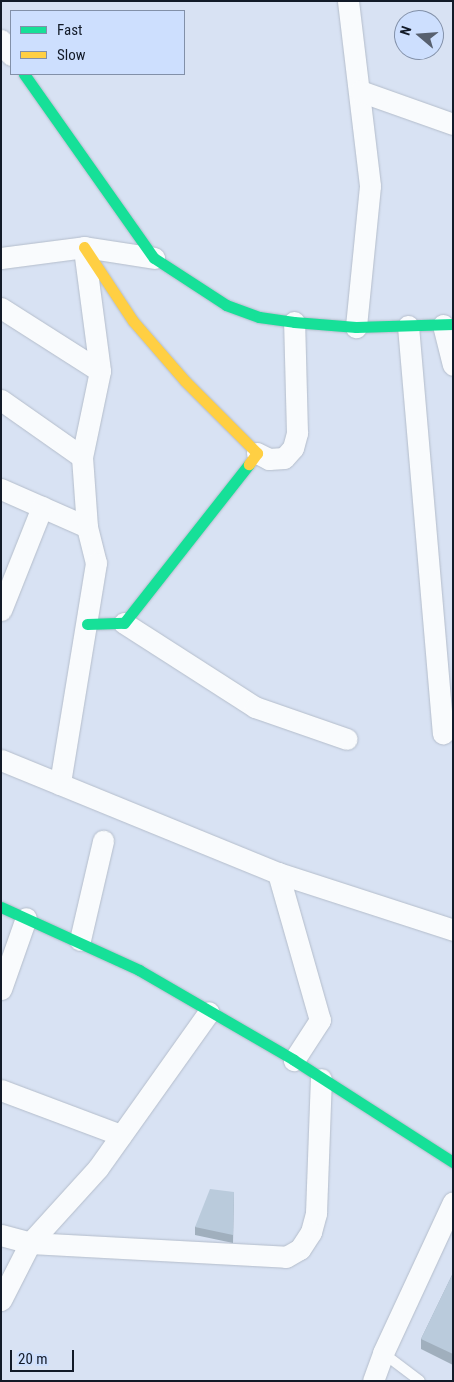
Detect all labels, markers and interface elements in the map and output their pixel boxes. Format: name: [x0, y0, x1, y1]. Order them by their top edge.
legend: [10, 10, 185, 75]
north arrow: [394, 10, 444, 60]
text: Fast: [57, 21, 82, 39]
text: N: [397, 24, 415, 37]
text: Slow: [57, 46, 86, 64]
scale bar: [12, 1340, 76, 1372]
text: 20 m: [18, 1350, 48, 1368]

